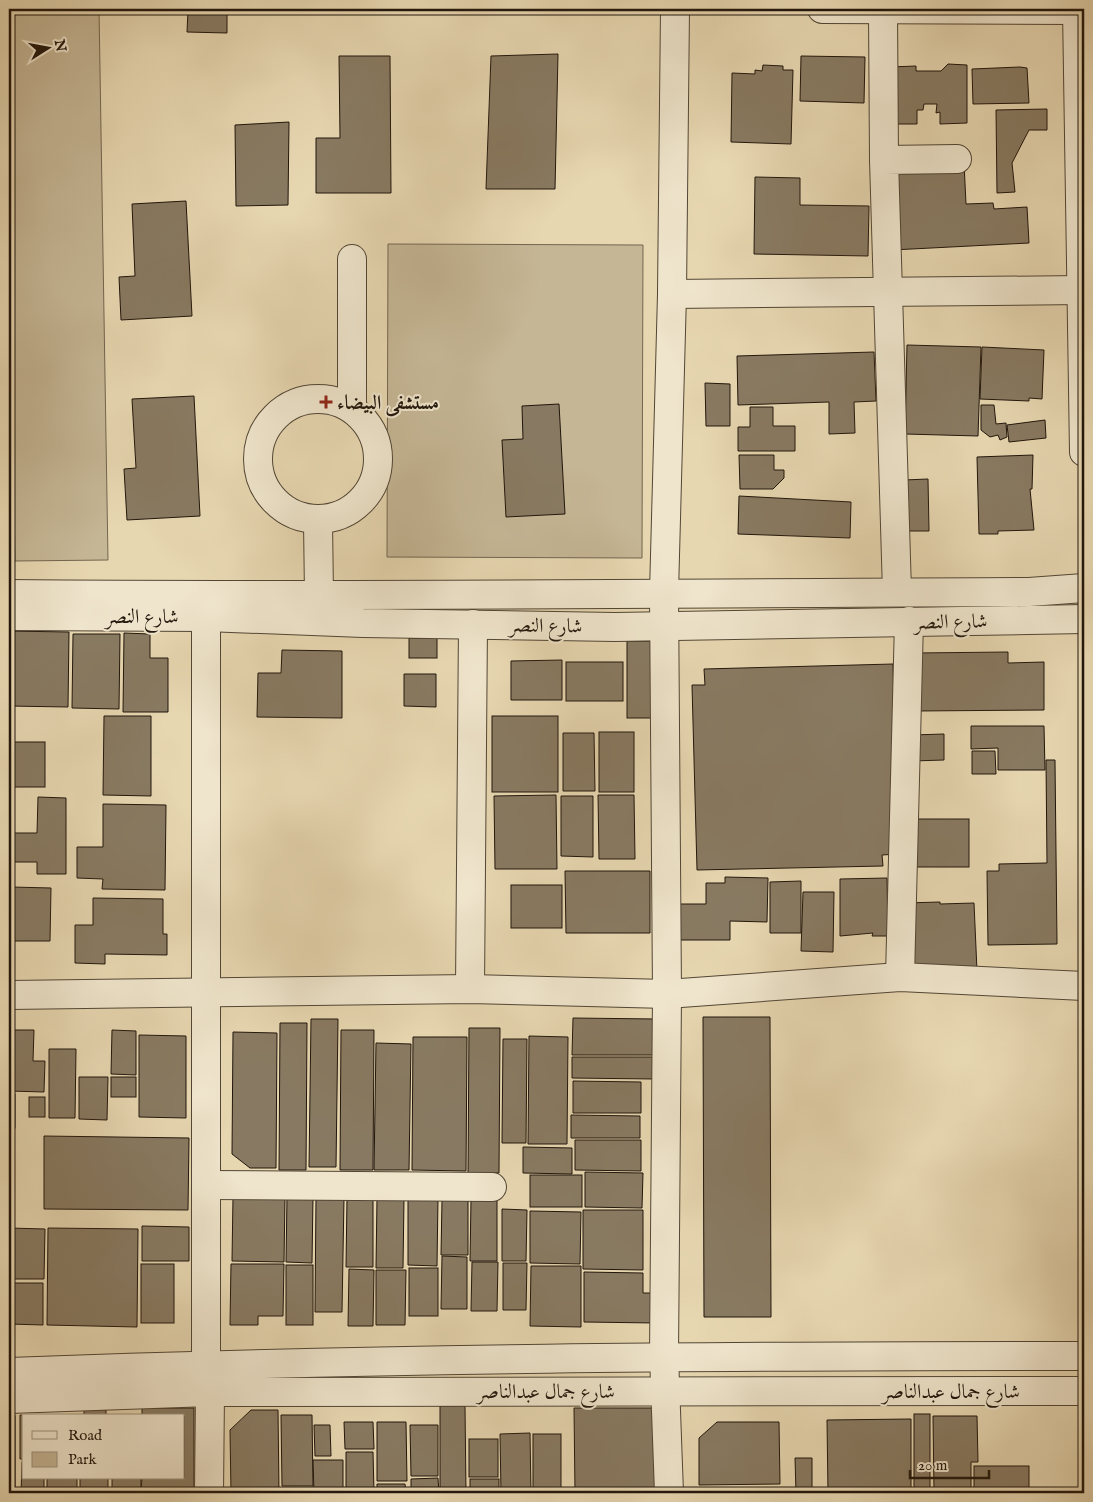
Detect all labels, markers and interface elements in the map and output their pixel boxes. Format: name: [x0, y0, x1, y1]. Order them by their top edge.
north arrow: [22, 22, 72, 72]
text: N: [50, 37, 70, 53]
place label: مستشفى البيضاء: [337, 391, 439, 417]
marker: مستشفى البيضاء: [319, 395, 333, 409]
street label: شارع النصر: [103, 605, 179, 634]
street label: شارع النصر: [912, 609, 988, 640]
street label: شارع النصر: [507, 613, 583, 644]
street label: شارع جمال عبدالناصر: [475, 1380, 615, 1409]
street label: شارع جمال عبدالناصر: [880, 1380, 1020, 1409]
legend: [22, 1414, 185, 1480]
text: Road: [68, 1426, 103, 1445]
scale bar: [910, 1447, 989, 1479]
text: Park: [68, 1450, 98, 1469]
text: 20 m: [918, 1456, 948, 1475]

